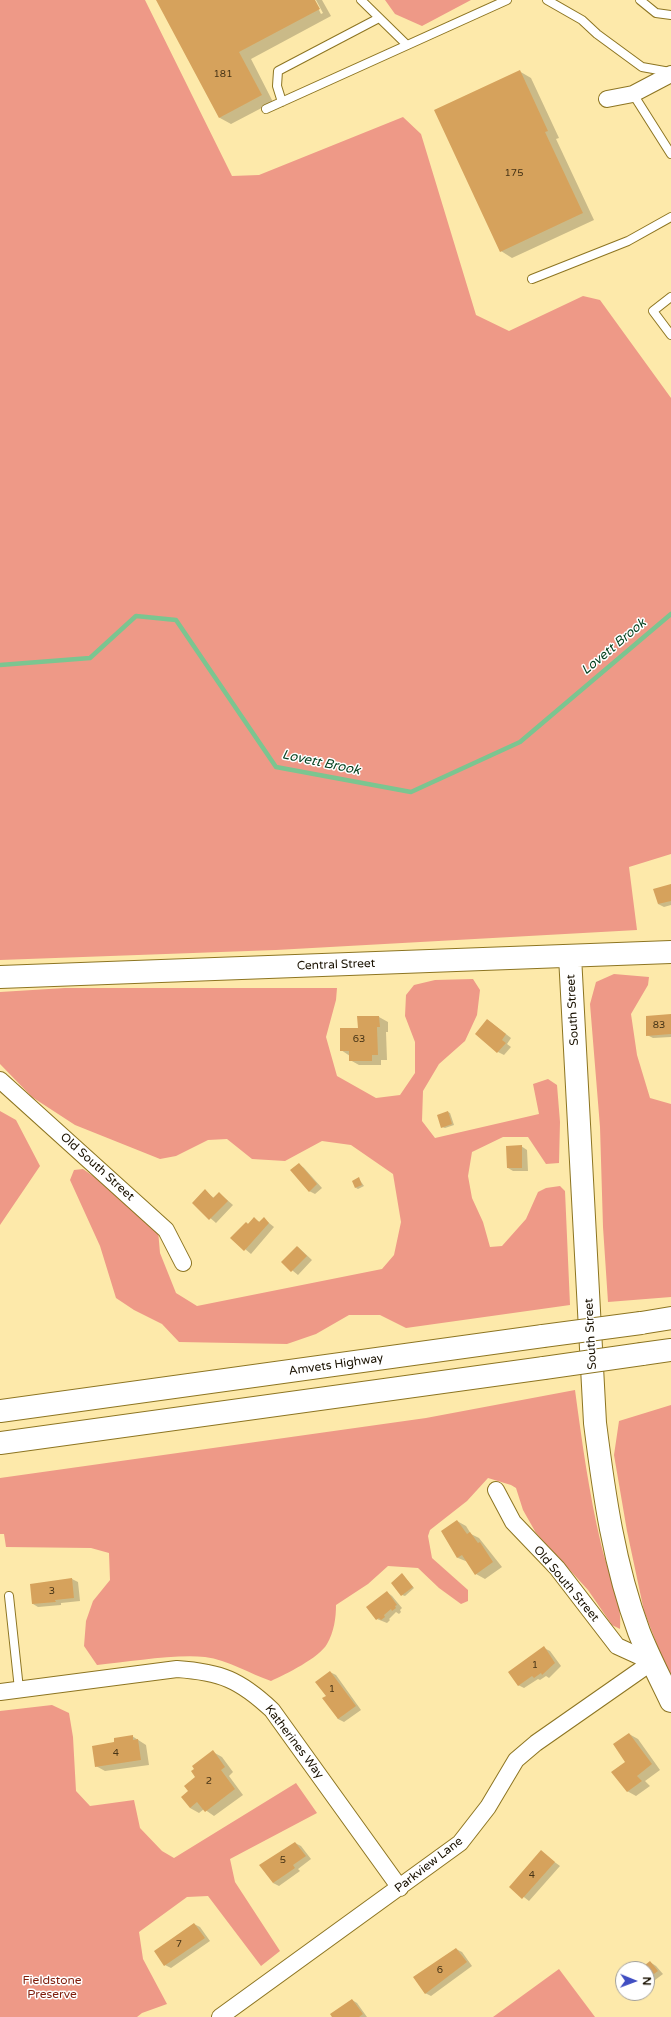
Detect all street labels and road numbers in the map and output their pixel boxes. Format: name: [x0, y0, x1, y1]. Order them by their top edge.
street label: Central Street: [297, 956, 375, 974]
street label: South Street: [564, 974, 582, 1046]
street label: Old South Street: [57, 1130, 137, 1204]
street label: South Street: [582, 1298, 600, 1370]
street label: Amvets Highway: [288, 1351, 384, 1379]
street label: Old South Street: [530, 1543, 602, 1625]
street label: Katherines Way: [262, 1702, 326, 1782]
street label: Parkview Lane: [392, 1834, 466, 1896]

